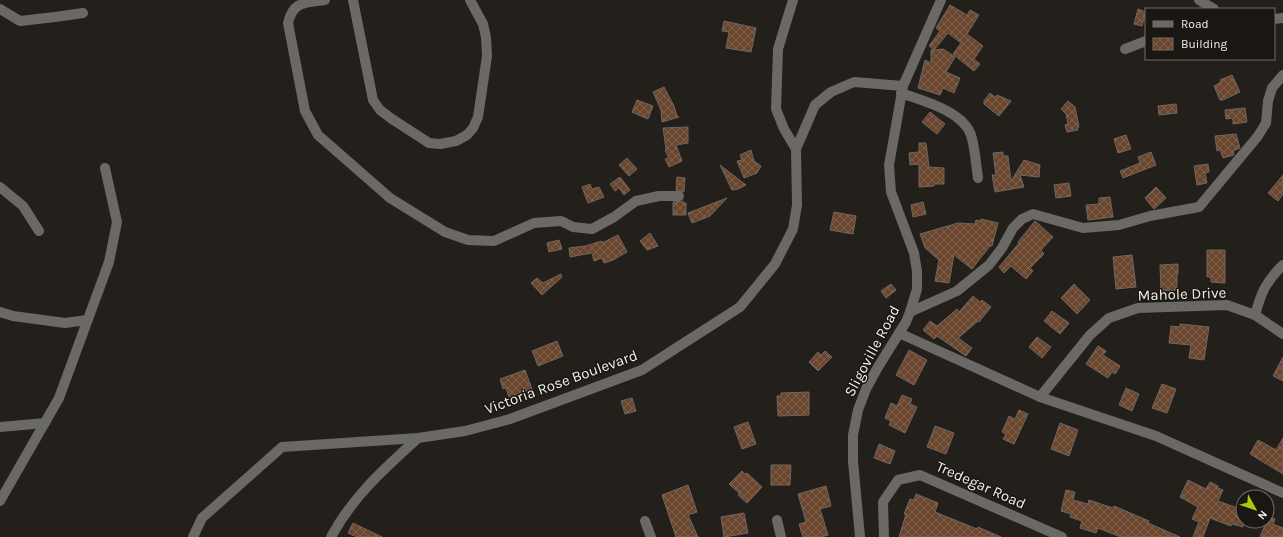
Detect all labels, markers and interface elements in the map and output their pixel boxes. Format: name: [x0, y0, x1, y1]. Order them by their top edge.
legend: [1145, 8, 1275, 60]
text: Road: [1181, 17, 1209, 31]
text: Building: [1181, 37, 1228, 51]
street label: Mahole Drive: [1137, 283, 1227, 305]
street label: Sligoville Road: [840, 302, 904, 400]
street label: Victoria Rose Boulevard: [482, 346, 640, 418]
street label: Tredegar Road: [933, 457, 1029, 513]
north arrow: [1235, 489, 1275, 529]
text: N: [1255, 508, 1270, 522]

